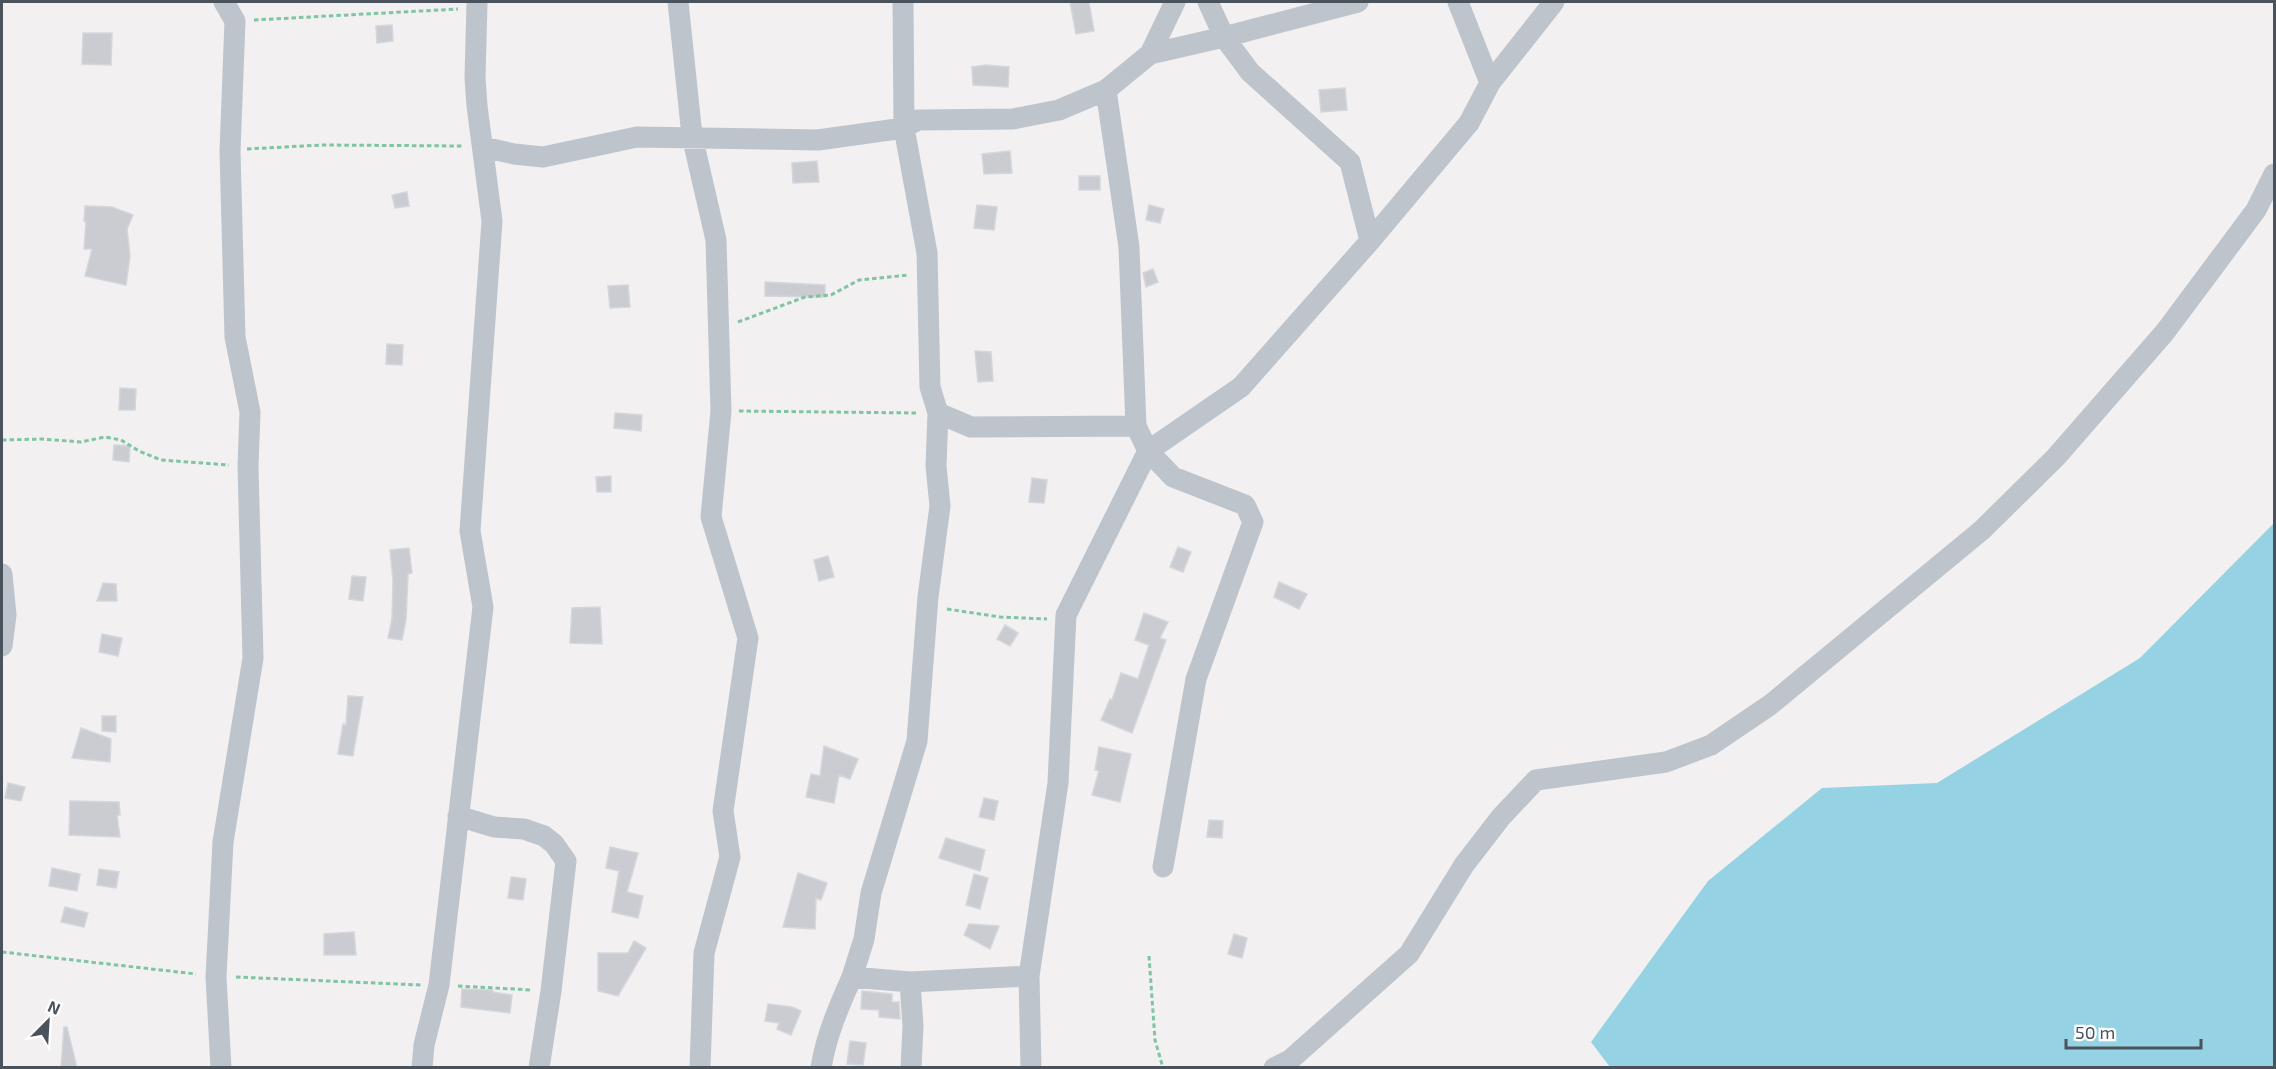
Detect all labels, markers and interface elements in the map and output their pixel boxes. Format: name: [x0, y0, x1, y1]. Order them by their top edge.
north arrow: [18, 991, 78, 1051]
text: N: [45, 996, 63, 1018]
scale bar: [2066, 1012, 2201, 1050]
text: 50 m: [2075, 1021, 2115, 1043]

